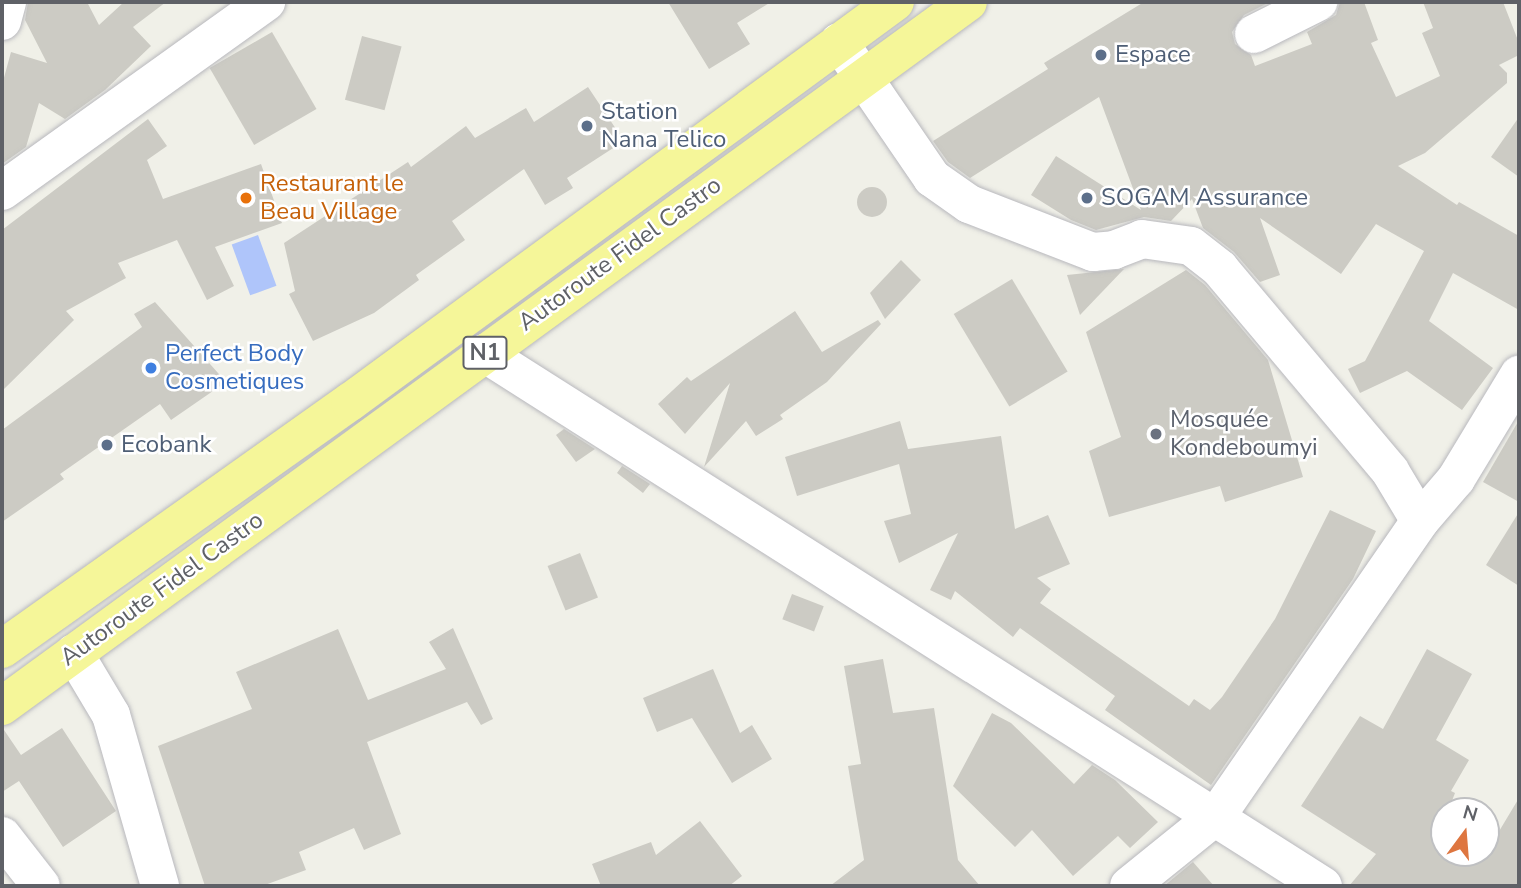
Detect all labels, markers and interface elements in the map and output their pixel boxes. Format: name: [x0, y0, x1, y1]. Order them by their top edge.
place label: Espace: [1115, 41, 1191, 69]
marker: Espace: [1093, 47, 1109, 63]
place label: Station Nana Telico: [601, 98, 726, 154]
marker: Station Nana Telico: [579, 118, 595, 134]
place label: Restaurant le Beau Village: [260, 170, 404, 226]
street label: Autoroute Fidel Castro: [513, 171, 727, 337]
place label: SOGAM Assurance: [1101, 184, 1308, 212]
marker: Restaurant le Beau Village: [238, 190, 254, 206]
marker: SOGAM Assurance: [1079, 190, 1095, 206]
road number: N1: [462, 334, 508, 372]
place label: Perfect Body Cosmetiques: [165, 340, 304, 396]
marker: Perfect Body Cosmetiques: [143, 360, 159, 376]
place label: Mosquée Kondeboumyi: [1170, 406, 1318, 462]
marker: Mosquée Kondeboumyi: [1148, 426, 1164, 442]
place label: Ecobank: [121, 431, 211, 459]
marker: Ecobank: [99, 437, 115, 453]
street label: Autoroute Fidel Castro: [55, 506, 269, 672]
north arrow: [1430, 797, 1500, 867]
text: N: [1460, 799, 1481, 828]

